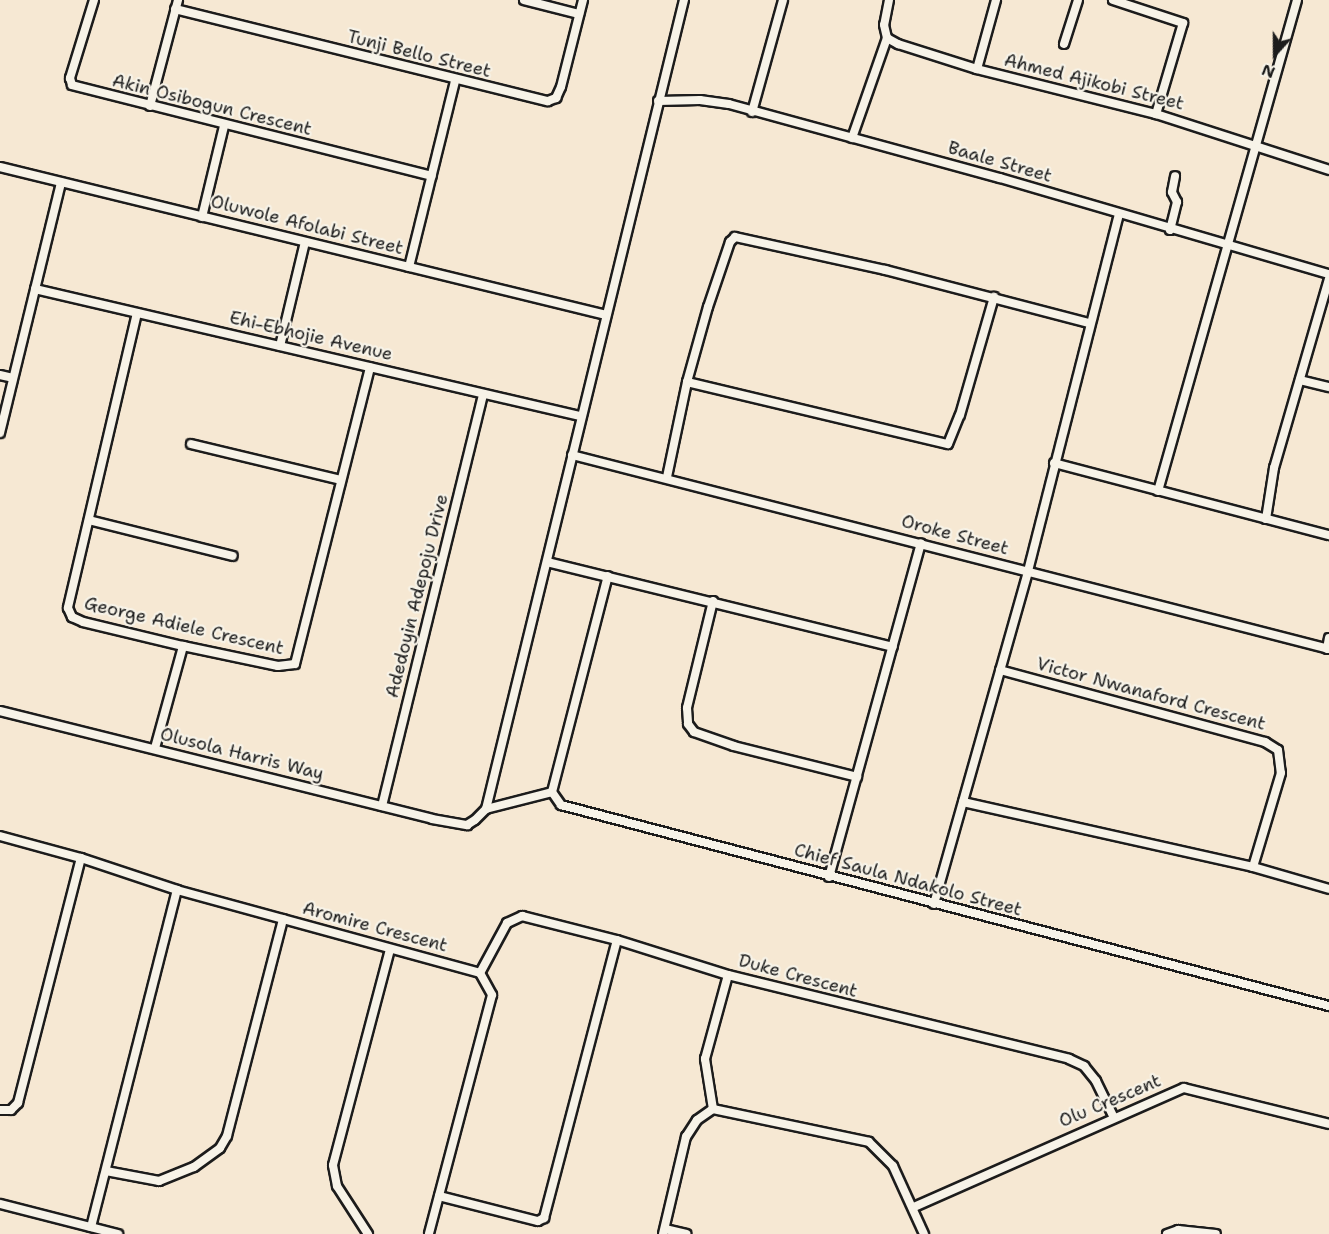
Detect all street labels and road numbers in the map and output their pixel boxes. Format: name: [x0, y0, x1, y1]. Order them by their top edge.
street label: Tunji Bello Street: [345, 26, 493, 82]
street label: Ahmed Ajikobi Street: [1002, 49, 1186, 115]
street label: Akin Osibogun Crescent: [110, 70, 314, 140]
street label: Baale Street: [946, 137, 1054, 187]
street label: Oluwole Afolabi Street: [209, 191, 405, 259]
street label: Ehi-Ebhojie Avenue: [227, 307, 395, 365]
street label: Adedoyin Adepoju Drive: [381, 492, 453, 700]
street label: Oroke Street: [899, 510, 1011, 560]
street label: George Adiele Crescent: [82, 593, 286, 659]
street label: Victor Nwanaford Crescent: [1034, 653, 1268, 735]
street label: Olusola Harris Way: [158, 723, 326, 785]
street label: Chief Saula Ndakolo Street: [792, 839, 1024, 921]
street label: Aromire Crescent: [300, 897, 450, 957]
street label: Duke Crescent: [736, 950, 860, 1002]
street label: Olu Crescent: [1056, 1070, 1164, 1132]

